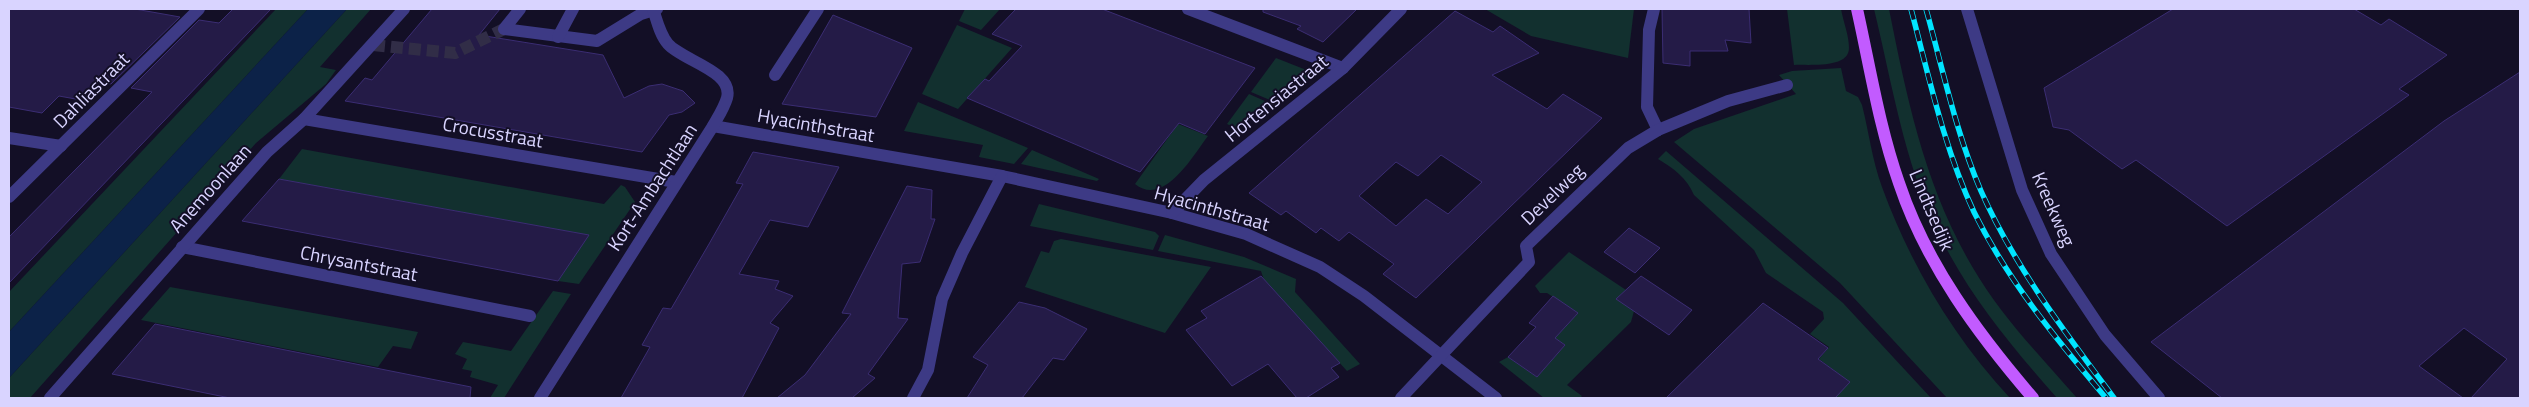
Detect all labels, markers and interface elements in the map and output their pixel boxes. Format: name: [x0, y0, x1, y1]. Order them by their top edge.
street label: Dahliastraat: [46, 45, 136, 134]
street label: Hortensiastraat: [1218, 46, 1334, 149]
street label: Hyacinthstraat: [755, 100, 877, 149]
street label: Crocusstraat: [441, 108, 546, 155]
street label: Kort-Ambachtlaan: [599, 117, 704, 256]
street label: Anemoonlaan: [162, 137, 258, 239]
street label: Develweg: [1513, 156, 1590, 231]
street label: Lindtsedijk: [1902, 165, 1963, 255]
street label: Kreekweg: [2025, 167, 2084, 251]
street label: Hyacinthstraat: [1151, 177, 1273, 238]
street label: Chrysantstraat: [298, 237, 421, 288]

